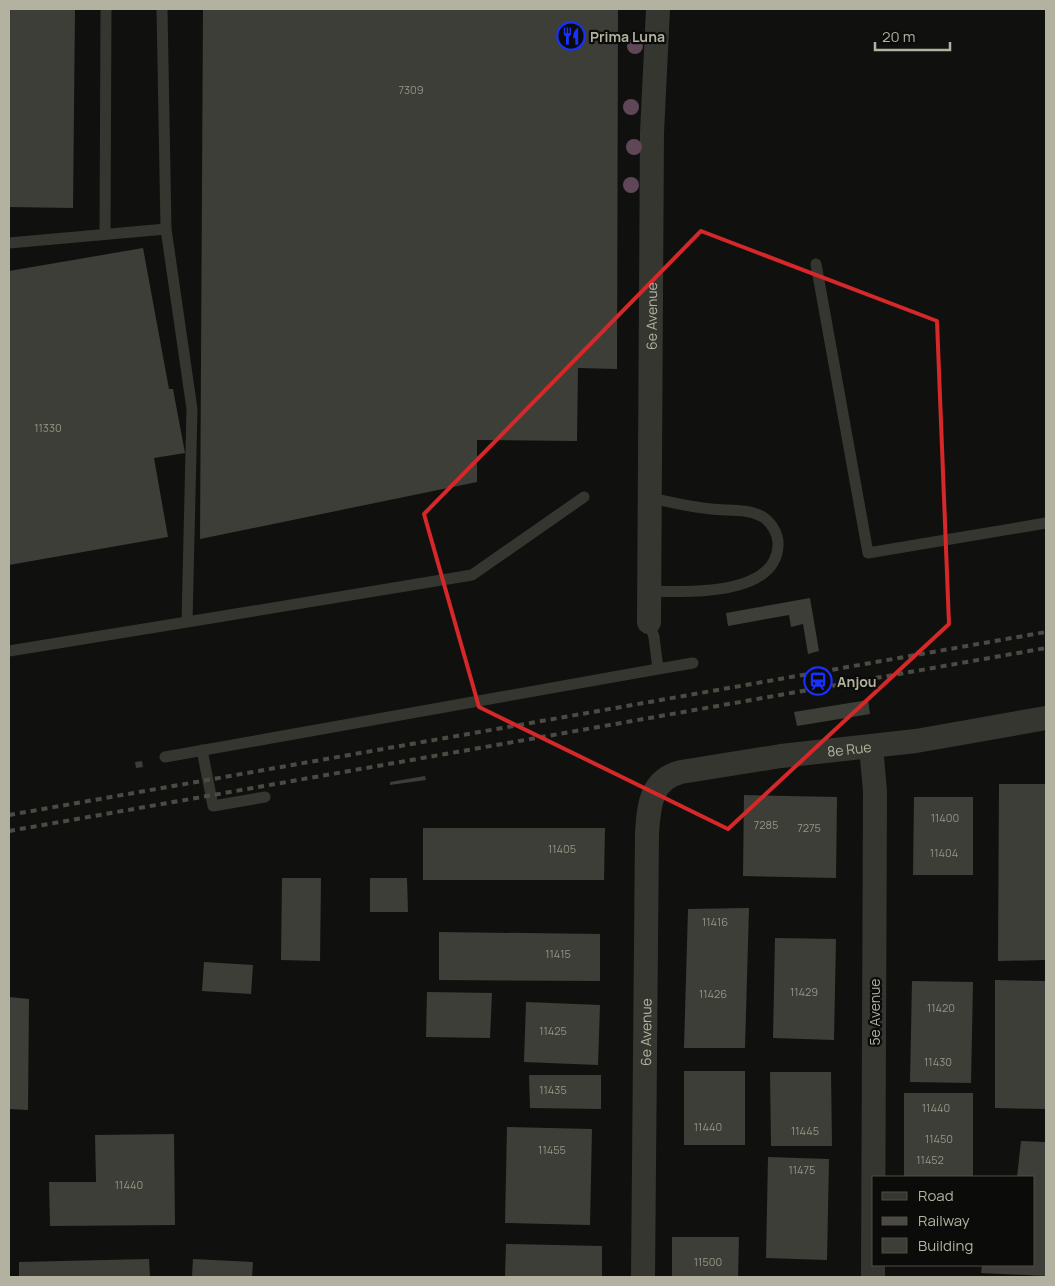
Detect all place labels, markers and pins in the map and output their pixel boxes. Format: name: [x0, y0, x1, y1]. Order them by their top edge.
restaurant icon: Prima Luna: [556, 21, 586, 51]
place label: Prima Luna: [590, 27, 665, 46]
station icon: Anjou: [803, 666, 833, 696]
place label: Anjou: [837, 672, 877, 691]

